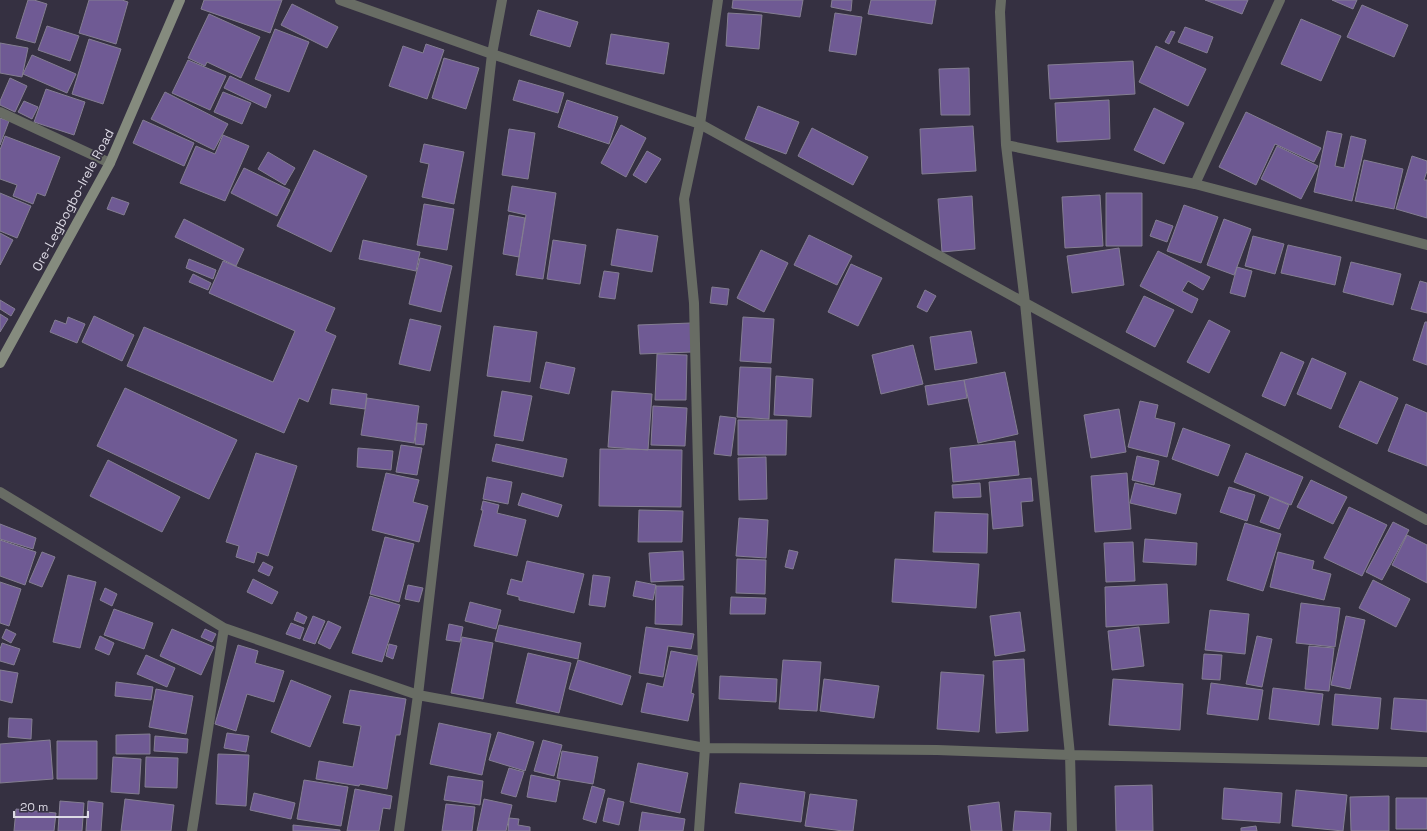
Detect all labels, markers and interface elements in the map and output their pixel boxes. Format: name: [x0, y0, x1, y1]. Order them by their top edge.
street label: Ore-Legbogbo-Irele Road: [28, 126, 118, 274]
scale bar: [14, 793, 88, 819]
text: 20 m: [20, 799, 48, 815]

